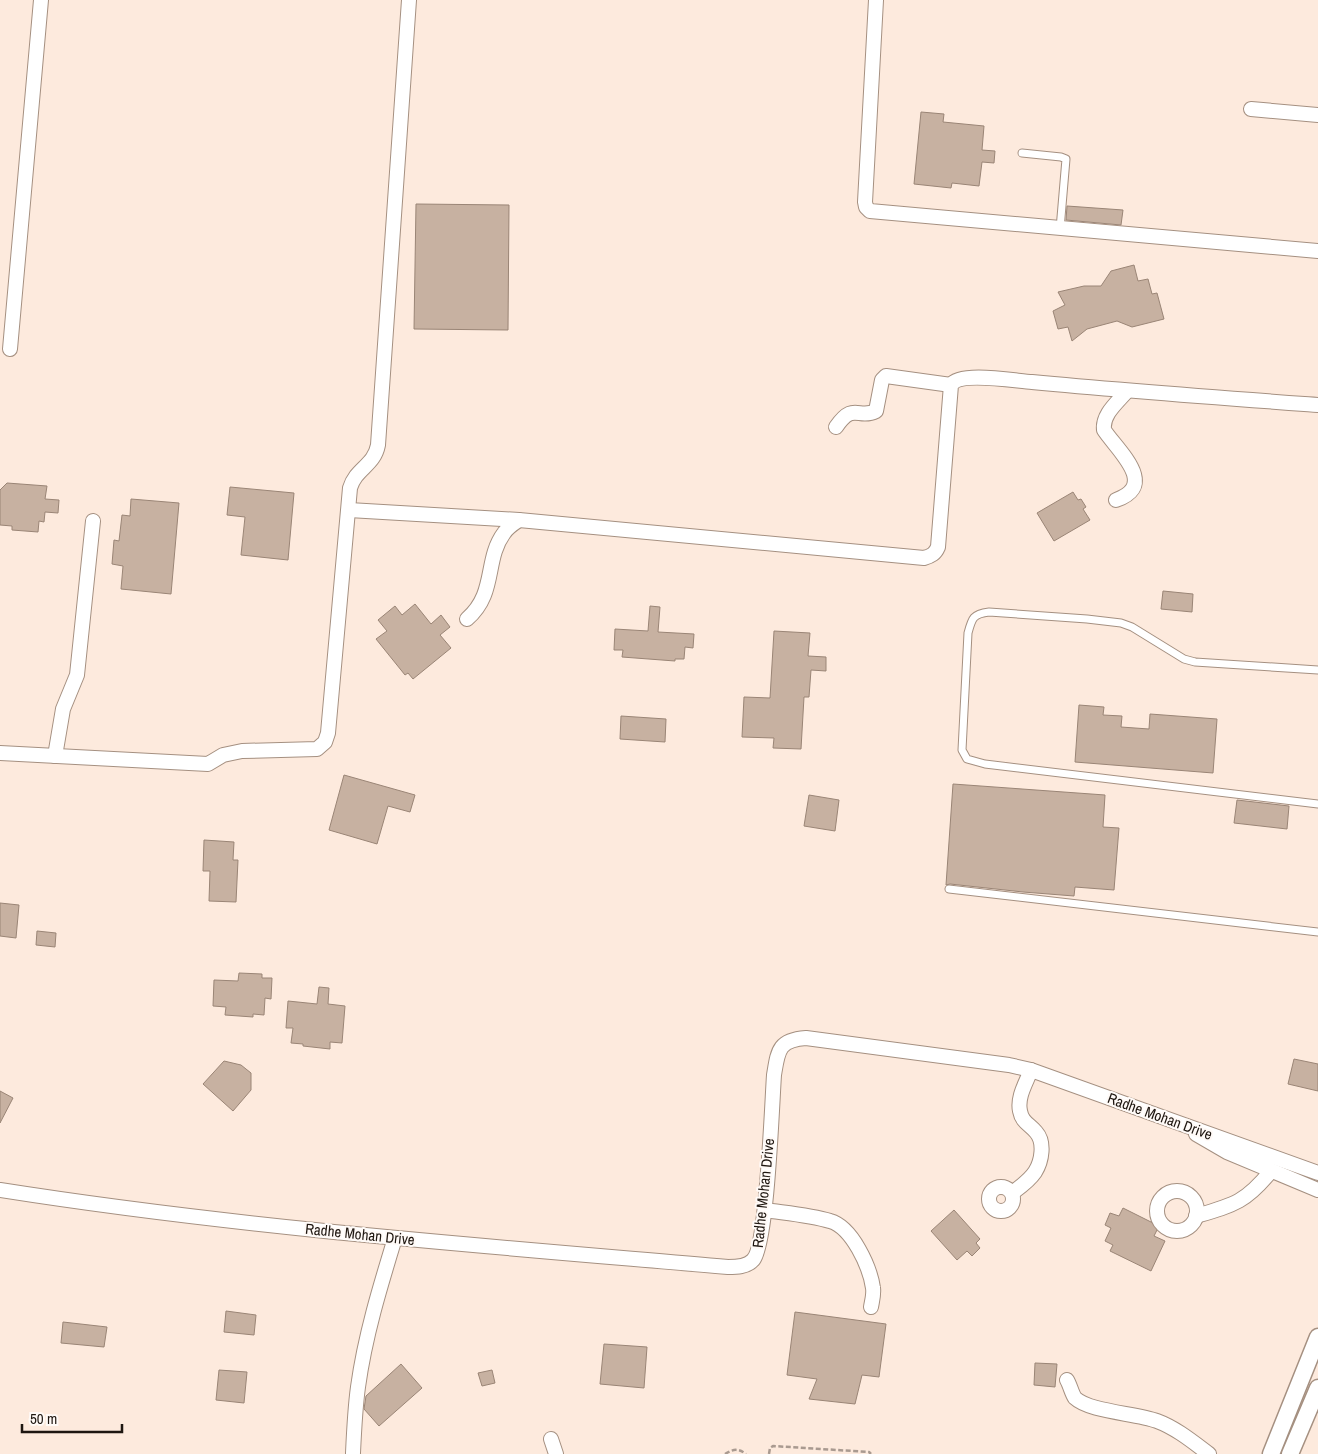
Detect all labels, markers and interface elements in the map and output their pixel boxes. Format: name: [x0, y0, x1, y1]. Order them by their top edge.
street label: Radhe Mohan Drive: [1105, 1087, 1215, 1145]
street label: Radhe Mohan Drive: [747, 1137, 779, 1249]
street label: Radhe Mohan Drive: [304, 1218, 416, 1250]
scale bar: [22, 1402, 122, 1434]
text: 50 m: [30, 1408, 57, 1429]

